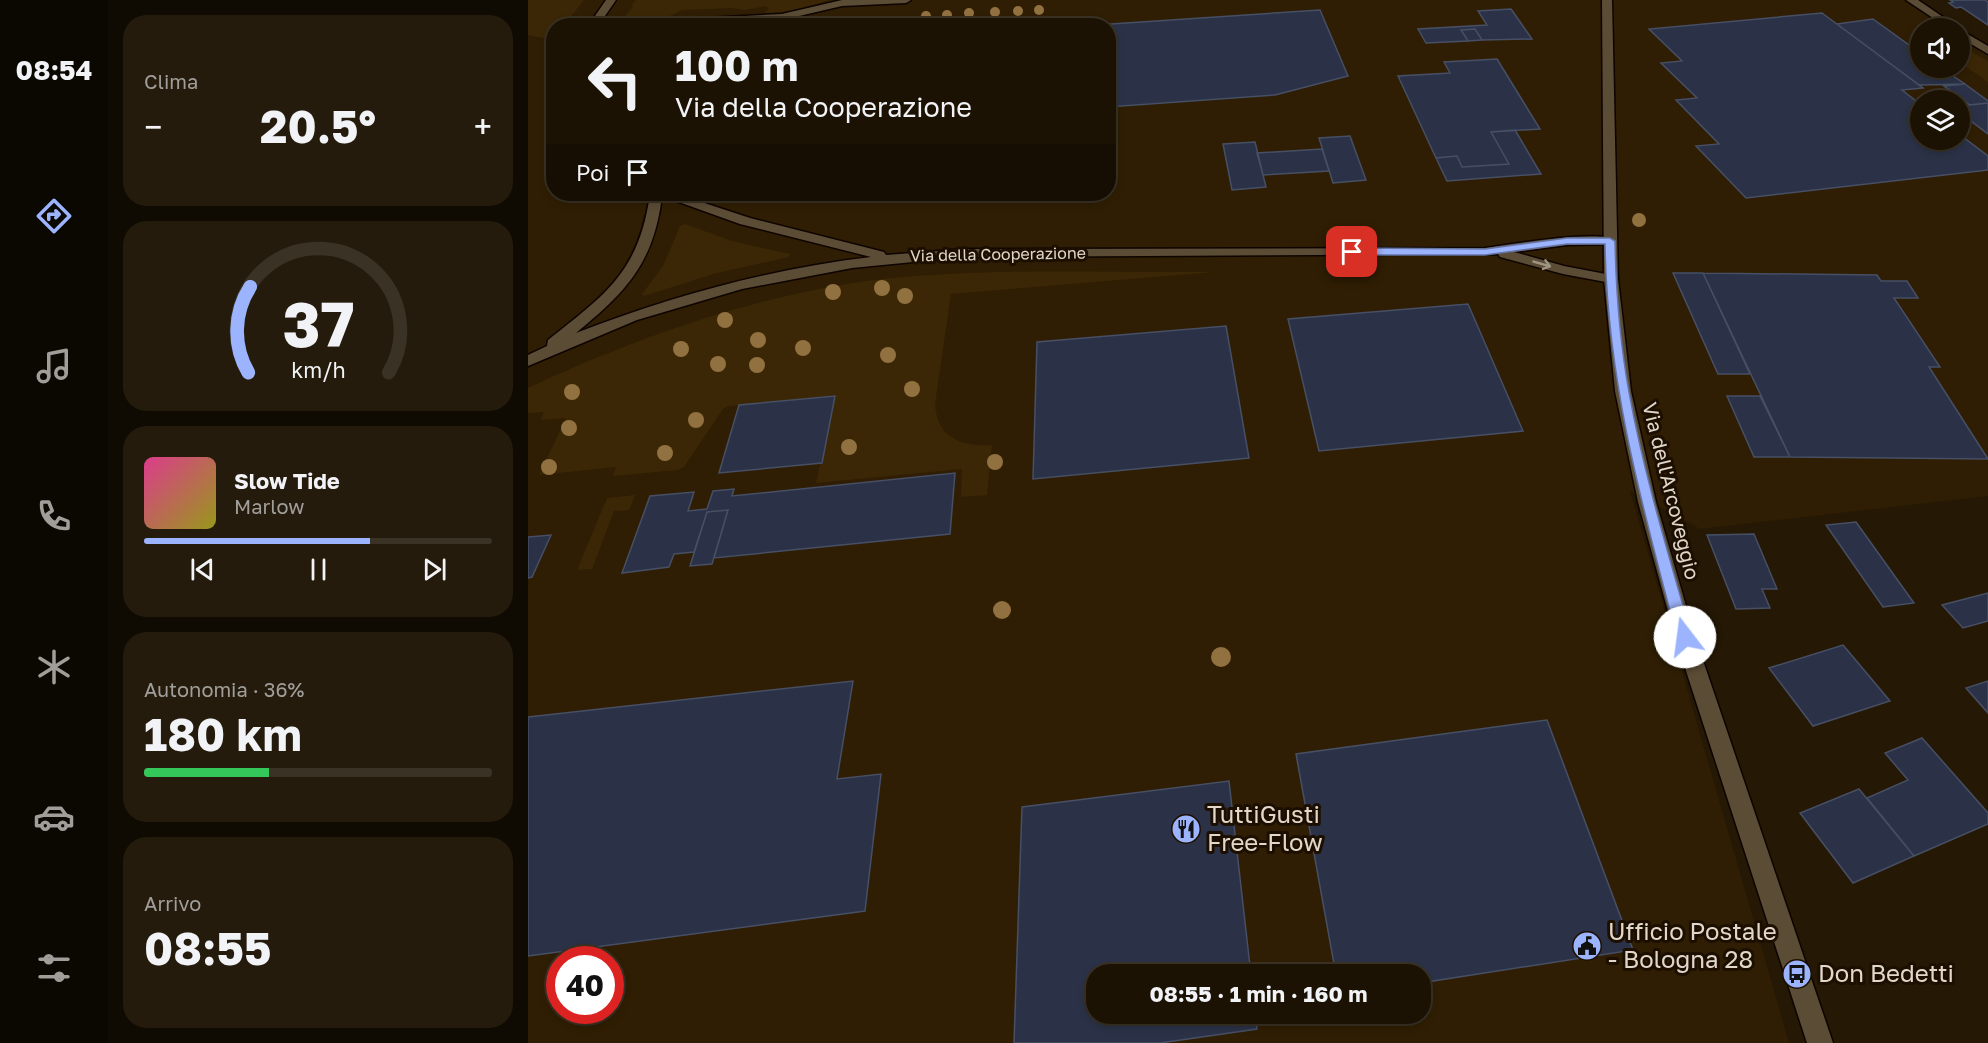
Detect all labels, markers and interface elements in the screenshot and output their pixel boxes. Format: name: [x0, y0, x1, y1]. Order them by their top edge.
map controls: [1910, 18, 1970, 150]
button: sound: [1910, 18, 1970, 78]
text: 100 m: [675, 40, 798, 90]
icon: left: [576, 42, 654, 120]
text: 08:54: [16, 54, 92, 86]
text: Clima: [144, 69, 198, 93]
button: layers: [1910, 90, 1970, 150]
text: Via della Cooperazione: [675, 91, 972, 123]
text: 20.5°: [260, 99, 376, 153]
text: −: [144, 107, 162, 146]
text: +: [474, 107, 492, 146]
icon: arrive: [621, 156, 654, 189]
text: Poi: [576, 159, 609, 186]
icon: directions: [33, 195, 75, 237]
pin: [1326, 226, 1377, 277]
icon: arrive: [1335, 235, 1368, 268]
street label: Via della Cooperazione: [910, 242, 1086, 266]
one-way arrow: [1532, 259, 1551, 270]
text: 37: [282, 286, 354, 361]
icon: music: [33, 345, 75, 387]
text: km/h: [291, 357, 345, 383]
street label: Via dell'Arcoveggio: [1638, 400, 1706, 582]
text: Slow Tide: [234, 467, 340, 494]
text: Marlow: [234, 494, 305, 518]
icon: phone: [33, 495, 75, 537]
icon: previous: [186, 553, 219, 586]
icon: pause: [302, 553, 335, 586]
icon: next: [418, 553, 451, 586]
position arrow: [1653, 605, 1717, 669]
icon: climate: [33, 646, 75, 688]
text: Autonomia · 36%: [144, 677, 304, 701]
text: 180 km: [144, 707, 302, 761]
icon: car: [33, 796, 75, 838]
place label: TuttiGusti Free-Flow: [1207, 799, 1323, 856]
restaurant icon: TuttiGusti Free-Flow: [1170, 813, 1202, 845]
text: Arrivo: [144, 891, 201, 915]
place label: Ufficio Postale - Bologna 28: [1608, 916, 1777, 973]
text: 08:55: [144, 921, 271, 975]
public building icon: Ufficio Postale - Bologna 28: [1571, 930, 1603, 962]
speed limit sign: 40: [546, 946, 624, 1024]
icon: filters: [33, 947, 75, 989]
bus stop icon: Don Bedetti: [1781, 958, 1813, 990]
place label: Don Bedetti: [1818, 958, 1954, 987]
text: 08:55 · 1 min · 160 m: [1149, 980, 1368, 1007]

